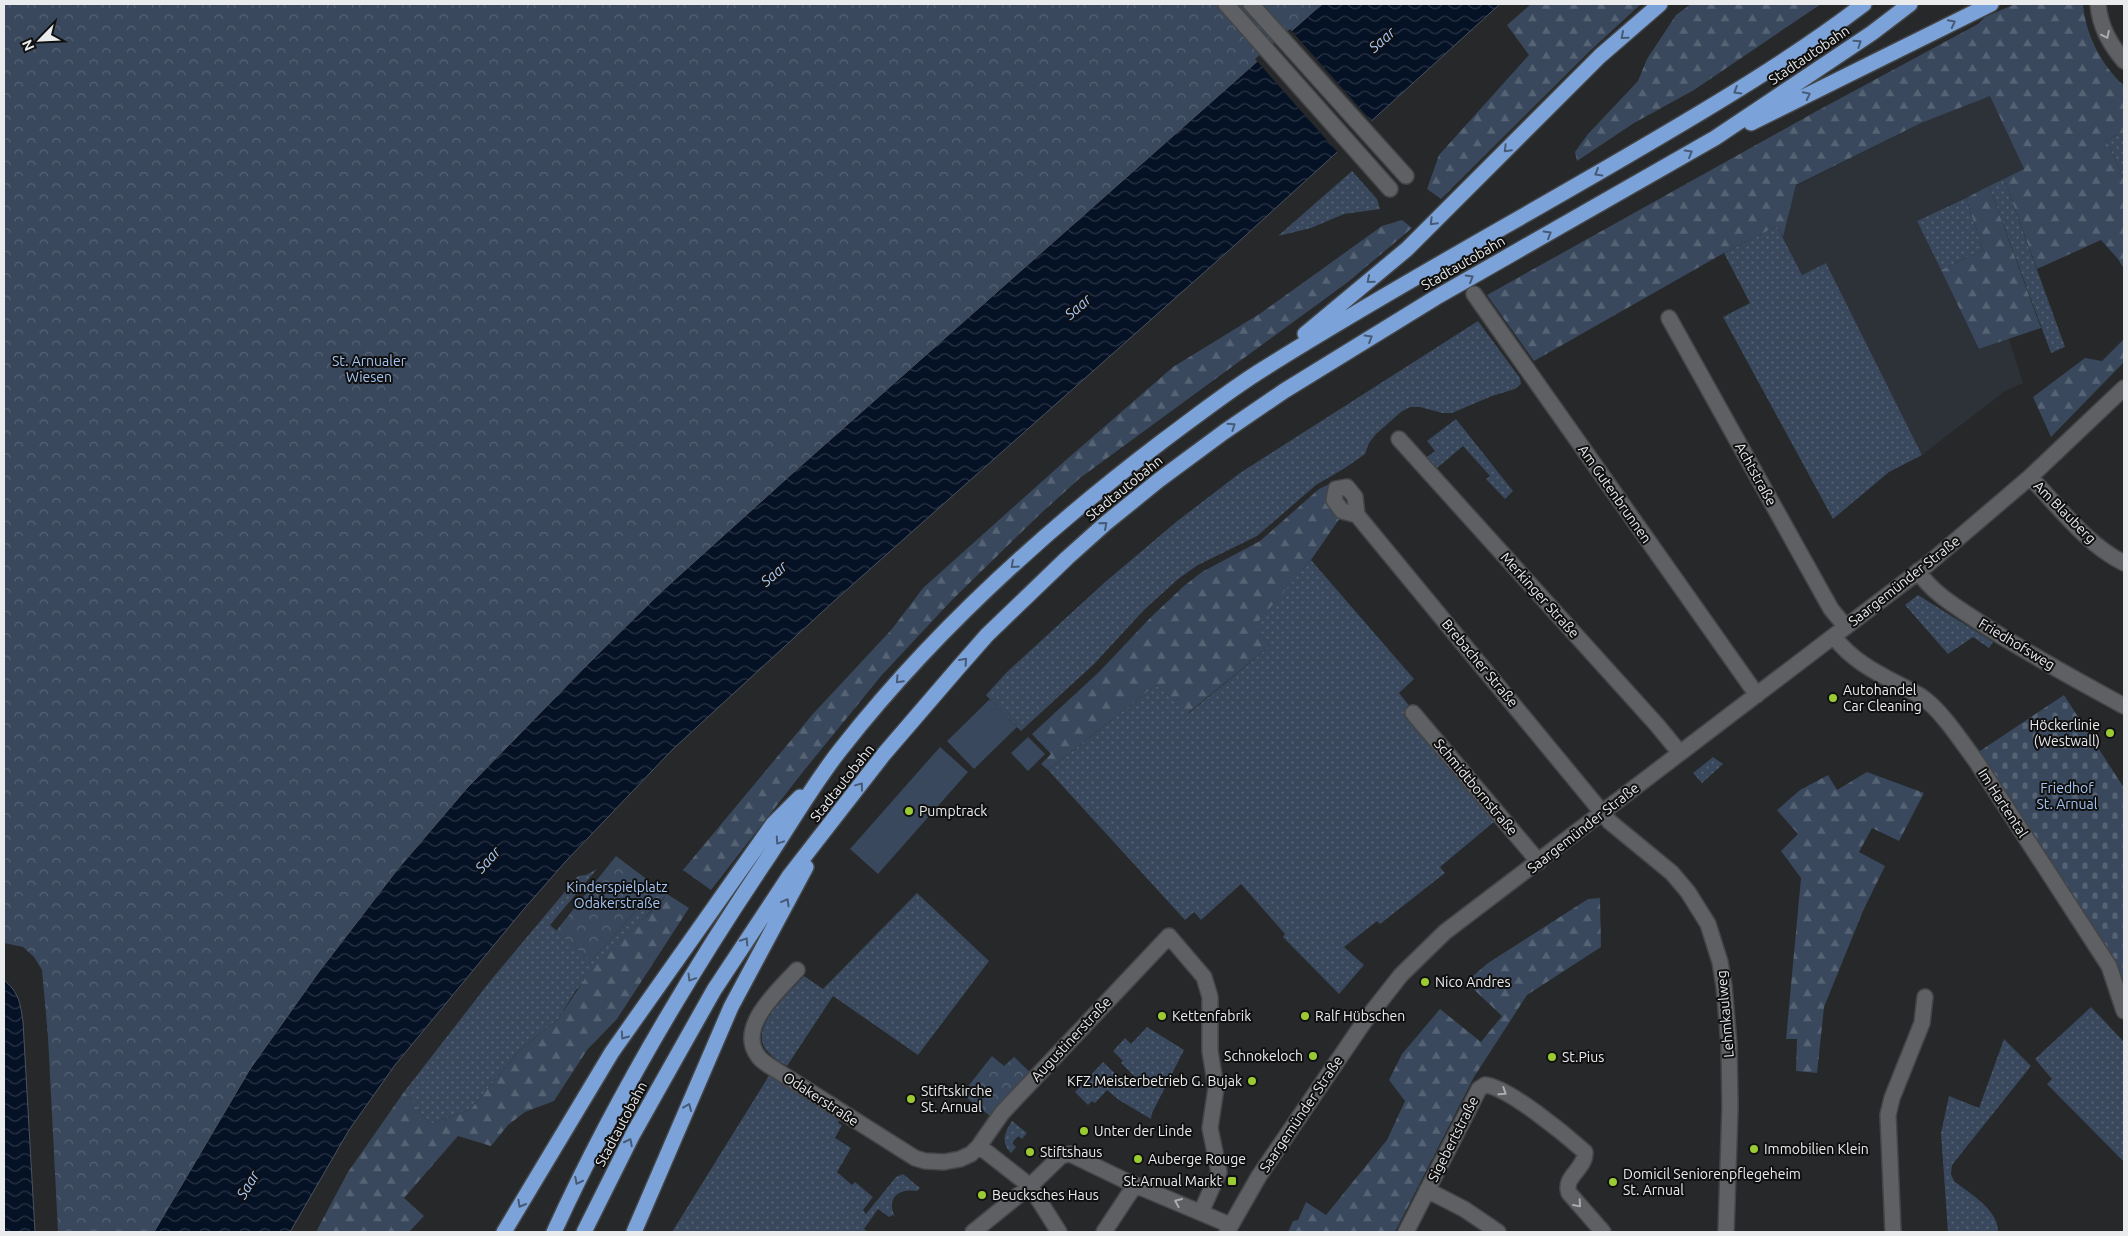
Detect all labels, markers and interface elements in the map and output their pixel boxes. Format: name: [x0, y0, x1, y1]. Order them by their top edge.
north arrow: [15, 15, 65, 65]
one-way arrow: [1947, 19, 1956, 29]
street label: Stadtautobahn: [1766, 22, 1852, 88]
water label: Saar: [1364, 23, 1399, 56]
one-way arrow: [1620, 30, 1629, 39]
one-way arrow: [2100, 30, 2111, 39]
text: N: [19, 37, 38, 53]
one-way arrow: [1852, 40, 1861, 49]
one-way arrow: [1734, 84, 1743, 94]
one-way arrow: [1802, 91, 1811, 101]
one-way arrow: [1504, 143, 1513, 152]
one-way arrow: [1683, 149, 1692, 159]
one-way arrow: [1594, 167, 1603, 177]
one-way arrow: [1430, 217, 1439, 226]
one-way arrow: [1542, 230, 1551, 240]
street label: Stadtautobahn: [1418, 233, 1508, 293]
one-way arrow: [1465, 274, 1474, 284]
one-way arrow: [1367, 275, 1376, 283]
water label: Saar: [1060, 290, 1095, 323]
one-way arrow: [1363, 334, 1372, 344]
park label: St. Arnualer Wiesen: [332, 353, 407, 385]
one-way arrow: [1227, 423, 1236, 432]
street label: Achtstraße: [1732, 440, 1780, 508]
street label: Am Gutenbrunnen: [1575, 442, 1655, 546]
street label: Stadtautobahn: [1082, 452, 1166, 524]
street label: Am Blauberg: [2031, 478, 2099, 546]
one-way arrow: [1098, 522, 1107, 531]
street label: Saargemünder Straße: [1845, 533, 1963, 629]
street label: Merkinger Straße: [1497, 549, 1583, 641]
water label: Saar: [756, 557, 791, 590]
one-way arrow: [1010, 559, 1019, 568]
street label: Friedhofsweg: [1976, 615, 2058, 673]
street label: Brebacher Straße: [1439, 616, 1521, 710]
one-way arrow: [958, 657, 967, 666]
one-way arrow: [896, 675, 905, 684]
place label: Autohandel Car Cleaning: [1843, 682, 1922, 714]
marker: Autohandel Car Cleaning: [1827, 692, 1839, 704]
place label: Höckerlinie (Westwall): [2029, 717, 2100, 749]
marker: Höckerlinie (Westwall): [2104, 727, 2116, 739]
street label: Schmidtbornstraße: [1431, 736, 1521, 838]
street label: Stadtautobahn: [807, 741, 877, 825]
street label: Im Hartental: [1975, 766, 2031, 841]
street label: Saargemünder Straße: [1524, 780, 1642, 876]
park label: Friedhof St. Arnual: [2037, 780, 2098, 812]
one-way arrow: [855, 783, 863, 792]
place label: Pumptrack: [919, 803, 987, 819]
marker: Pumptrack: [903, 805, 915, 817]
one-way arrow: [776, 835, 785, 845]
water label: Saar: [471, 842, 505, 877]
park label: Kinderspielplatz Odakerstraße: [566, 879, 668, 911]
one-way arrow: [780, 899, 790, 908]
one-way arrow: [739, 937, 749, 946]
street label: Lehmkaulweg: [1713, 970, 1737, 1058]
one-way arrow: [688, 972, 698, 981]
place label: Nico Andres: [1435, 974, 1511, 990]
marker: Nico Andres: [1419, 976, 1431, 988]
street label: Augustinerstraße: [1028, 994, 1114, 1084]
place label: Kettenfabrik: [1172, 1008, 1251, 1024]
place label: Ralf Hübschen: [1315, 1008, 1405, 1024]
marker: Kettenfabrik: [1156, 1010, 1168, 1022]
marker: Ralf Hübschen: [1299, 1010, 1311, 1022]
one-way arrow: [621, 1030, 630, 1039]
place label: Schnokeloch: [1224, 1048, 1303, 1064]
place label: St.Pius: [1562, 1049, 1604, 1065]
marker: Schnokeloch: [1307, 1050, 1319, 1062]
marker: St.Pius: [1546, 1051, 1558, 1063]
street label: Saargemünder Straße: [1256, 1053, 1346, 1175]
street label: Odakerstraße: [780, 1069, 862, 1129]
place label: KFZ Meisterbetrieb G. Bujak: [1067, 1073, 1242, 1089]
marker: KFZ Meisterbetrieb G. Bujak: [1246, 1075, 1258, 1087]
street label: Stadtautobahn: [592, 1079, 650, 1169]
place label: Stiftskirche St. Arnual: [921, 1083, 992, 1115]
one-way arrow: [1498, 1086, 1507, 1095]
marker: Stiftskirche St. Arnual: [905, 1093, 917, 1105]
street label: Sigebertstraße: [1425, 1094, 1481, 1184]
one-way arrow: [681, 1103, 692, 1112]
place label: Unter der Linde: [1094, 1123, 1192, 1139]
marker: Unter der Linde: [1078, 1125, 1090, 1137]
one-way arrow: [623, 1138, 633, 1147]
place label: Immobilien Klein: [1764, 1141, 1869, 1157]
marker: Immobilien Klein: [1748, 1143, 1760, 1155]
place label: Stiftshaus: [1040, 1144, 1102, 1160]
marker: Stiftshaus: [1024, 1146, 1036, 1158]
place label: Auberge Rouge: [1148, 1151, 1246, 1167]
marker: Auberge Rouge: [1132, 1153, 1144, 1165]
place label: Domicil Seniorenpflegeheim St. Arnual: [1623, 1166, 1801, 1198]
water label: Saar: [232, 1167, 263, 1203]
place label: St.Arnual Markt: [1123, 1173, 1222, 1189]
one-way arrow: [574, 1175, 584, 1184]
marker: St.Arnual Markt: [1226, 1175, 1238, 1187]
marker: Domicil Seniorenpflegeheim St. Arnual: [1607, 1176, 1619, 1188]
place label: Beucksches Haus: [992, 1187, 1099, 1203]
marker: Beucksches Haus: [976, 1189, 988, 1201]
one-way arrow: [1174, 1198, 1183, 1208]
one-way arrow: [1573, 1198, 1582, 1207]
one-way arrow: [517, 1199, 527, 1208]

